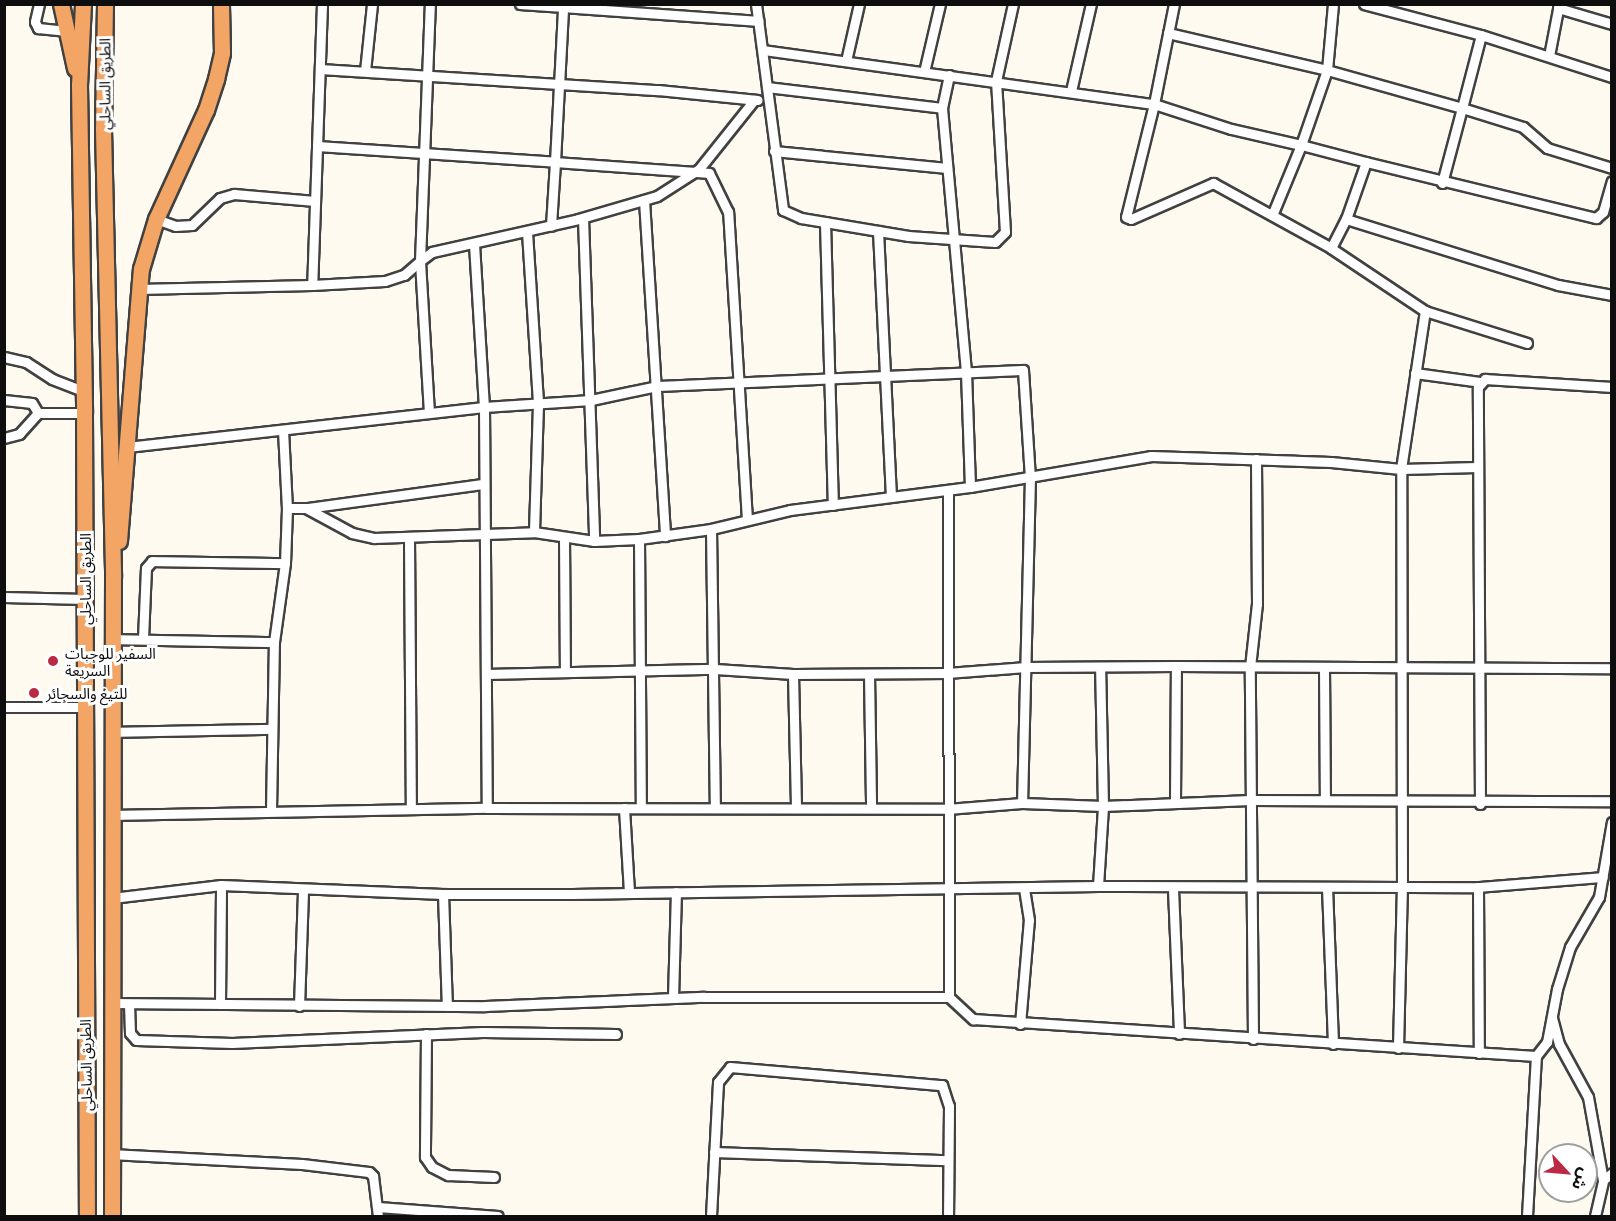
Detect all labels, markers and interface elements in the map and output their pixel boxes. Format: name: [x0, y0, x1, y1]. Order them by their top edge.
street label: الطريق الساحلي: [95, 38, 113, 130]
street label: الطريق الساحلي: [76, 533, 94, 625]
place label: السفير للوجبات السريعة: [65, 643, 156, 678]
marker: السفير للوجبات السريعة: [46, 654, 60, 668]
place label: للتيغ والسجائر: [46, 684, 127, 702]
marker: للتيغ والسجائر: [27, 686, 41, 700]
street label: الطريق الساحلي: [75, 1019, 95, 1111]
north arrow: [1538, 1143, 1598, 1203]
text: ش: [1567, 1165, 1598, 1195]

